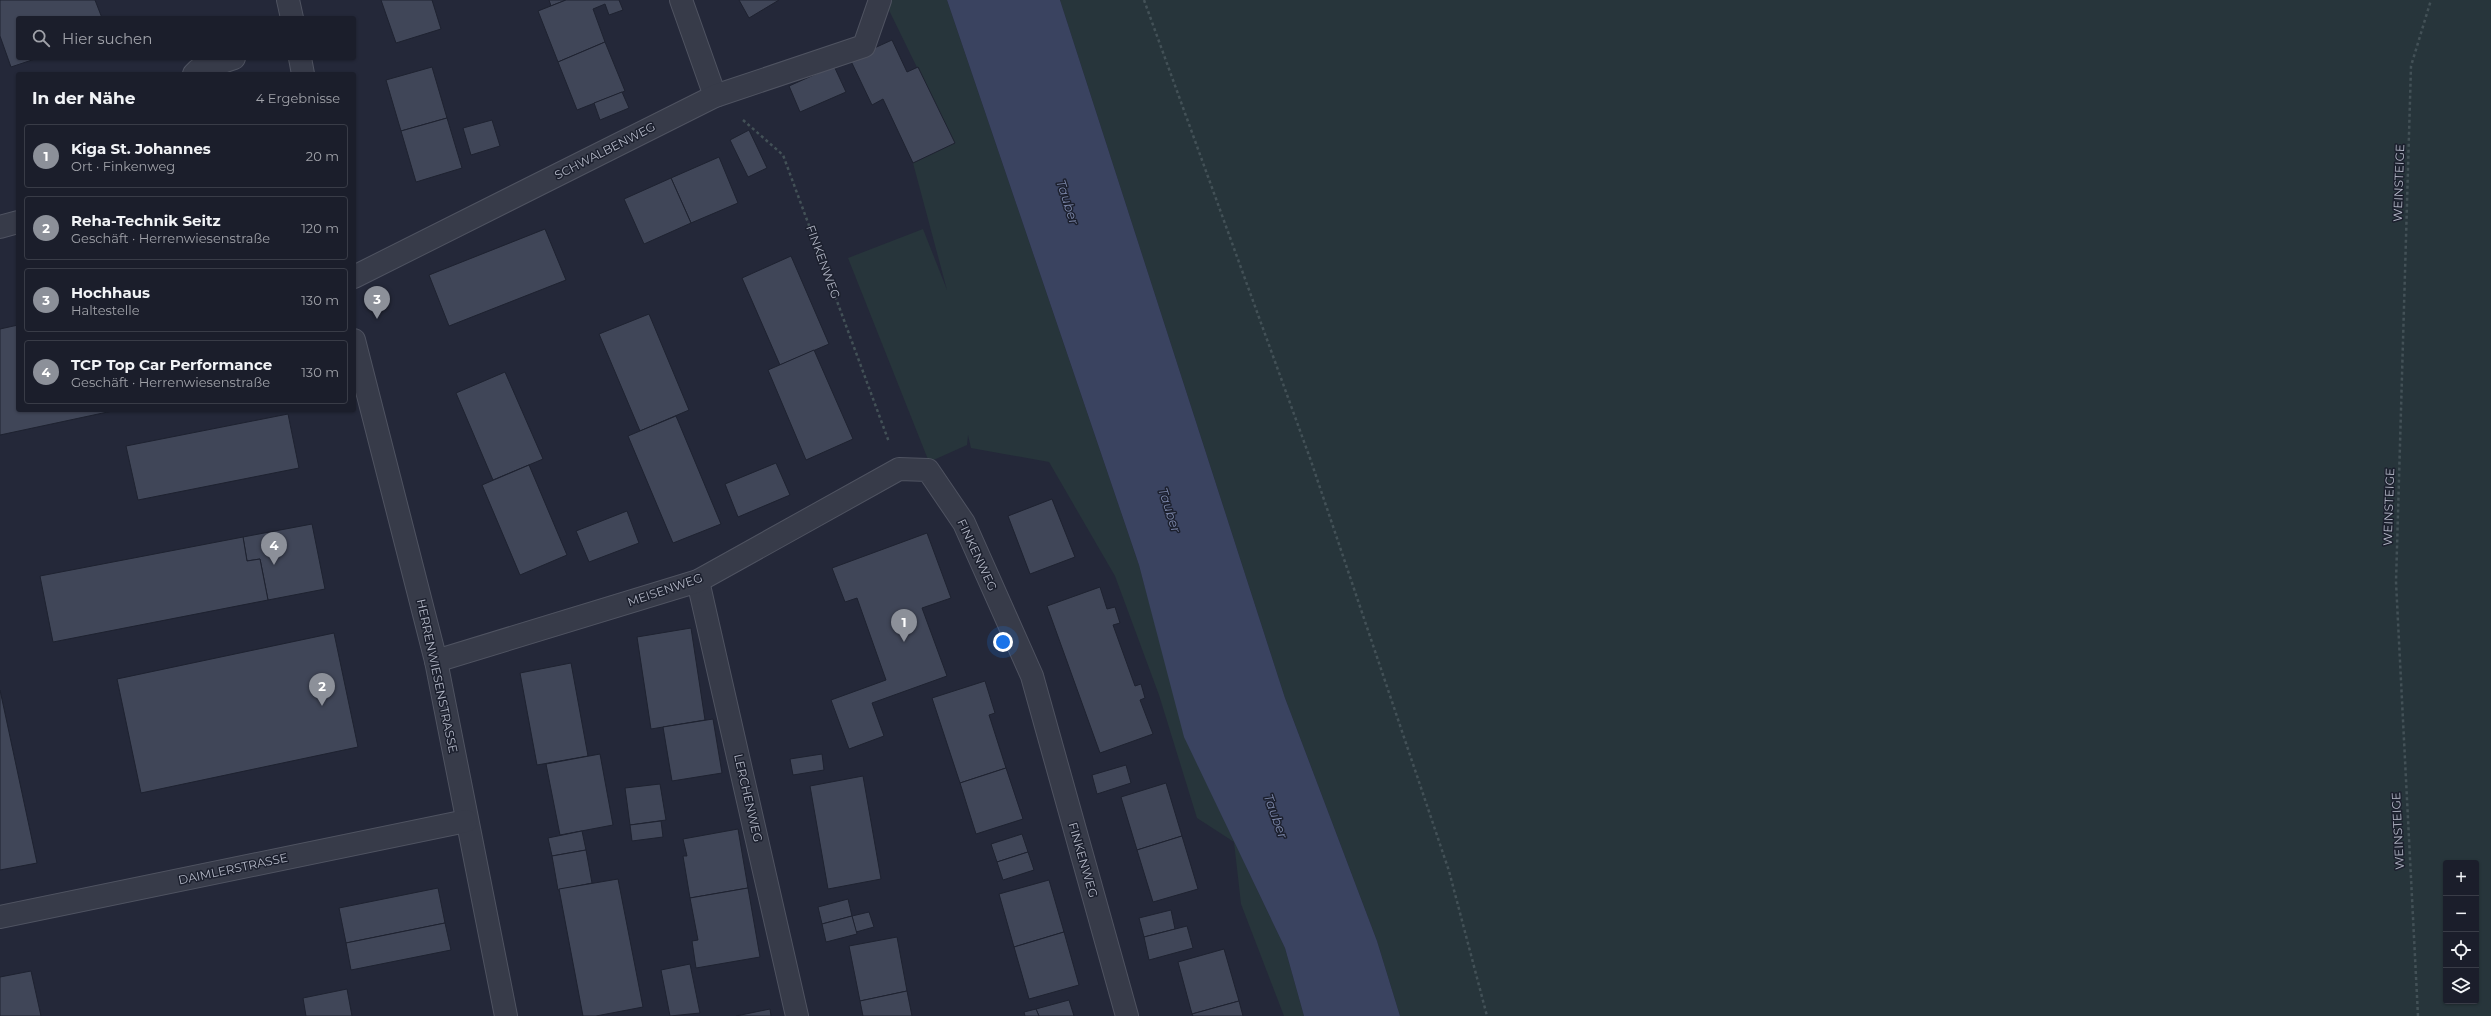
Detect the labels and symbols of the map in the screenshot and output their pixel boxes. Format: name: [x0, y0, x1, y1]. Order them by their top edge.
street label: SCHWALBENWEG: [552, 119, 658, 182]
street label: WEINSTEIGE: [2390, 144, 2407, 222]
water label: Tauber: [1053, 178, 1083, 227]
street label: FINKENWEG: [803, 223, 844, 301]
pin: 3: [364, 286, 390, 319]
street label: WEINSTEIGE: [2380, 468, 2397, 546]
water label: Tauber: [1155, 486, 1185, 535]
street label: FINKENWEG: [954, 516, 1001, 593]
pin: 4: [261, 532, 287, 565]
street label: MEISENWEG: [625, 570, 704, 609]
street label: HERRENWIESENSTRASSE: [414, 598, 461, 754]
pin: 1: [891, 609, 917, 642]
your location: [993, 632, 1013, 652]
pin: 2: [309, 673, 335, 706]
street label: LERCHENWEG: [731, 752, 766, 843]
water label: Tauber: [1261, 792, 1292, 841]
street label: WEINSTEIGE: [2388, 792, 2407, 870]
street label: FINKENWEG: [1066, 821, 1101, 899]
street label: DAIMLERSTRASSE: [177, 850, 289, 887]

